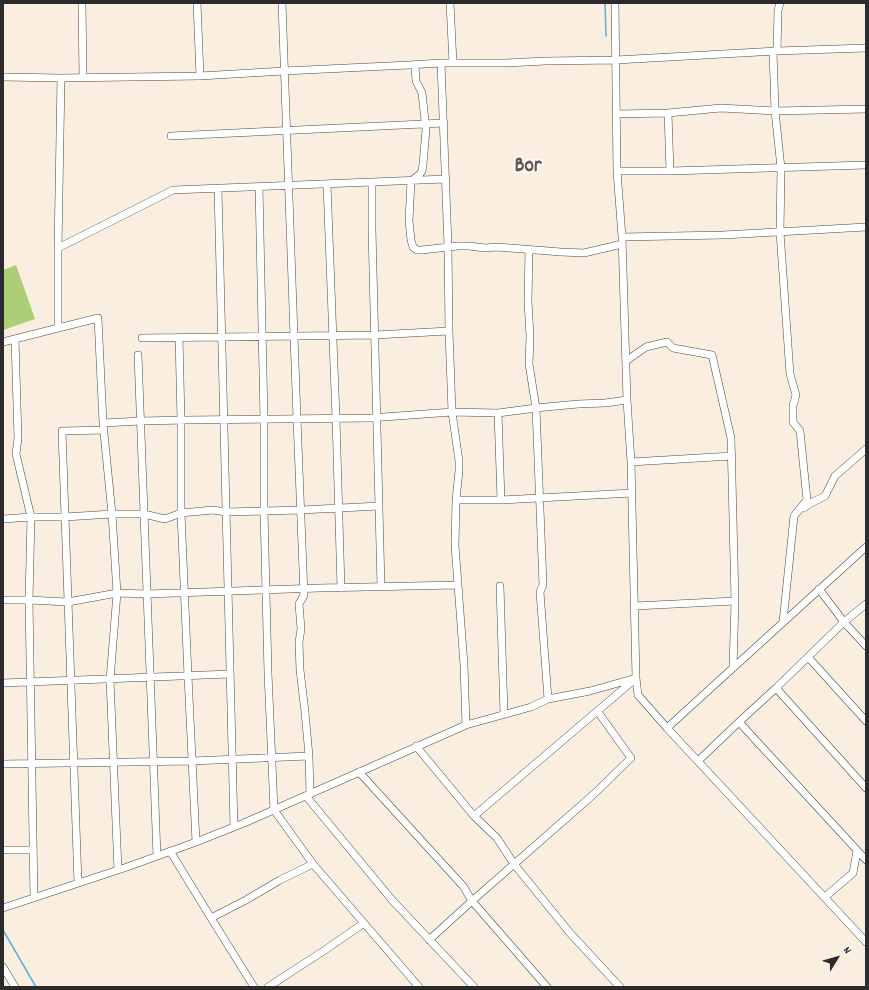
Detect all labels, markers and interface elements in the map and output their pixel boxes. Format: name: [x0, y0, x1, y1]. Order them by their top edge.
district label: Bor: [514, 155, 542, 181]
north arrow: [817, 938, 857, 978]
text: N: [839, 944, 855, 958]

